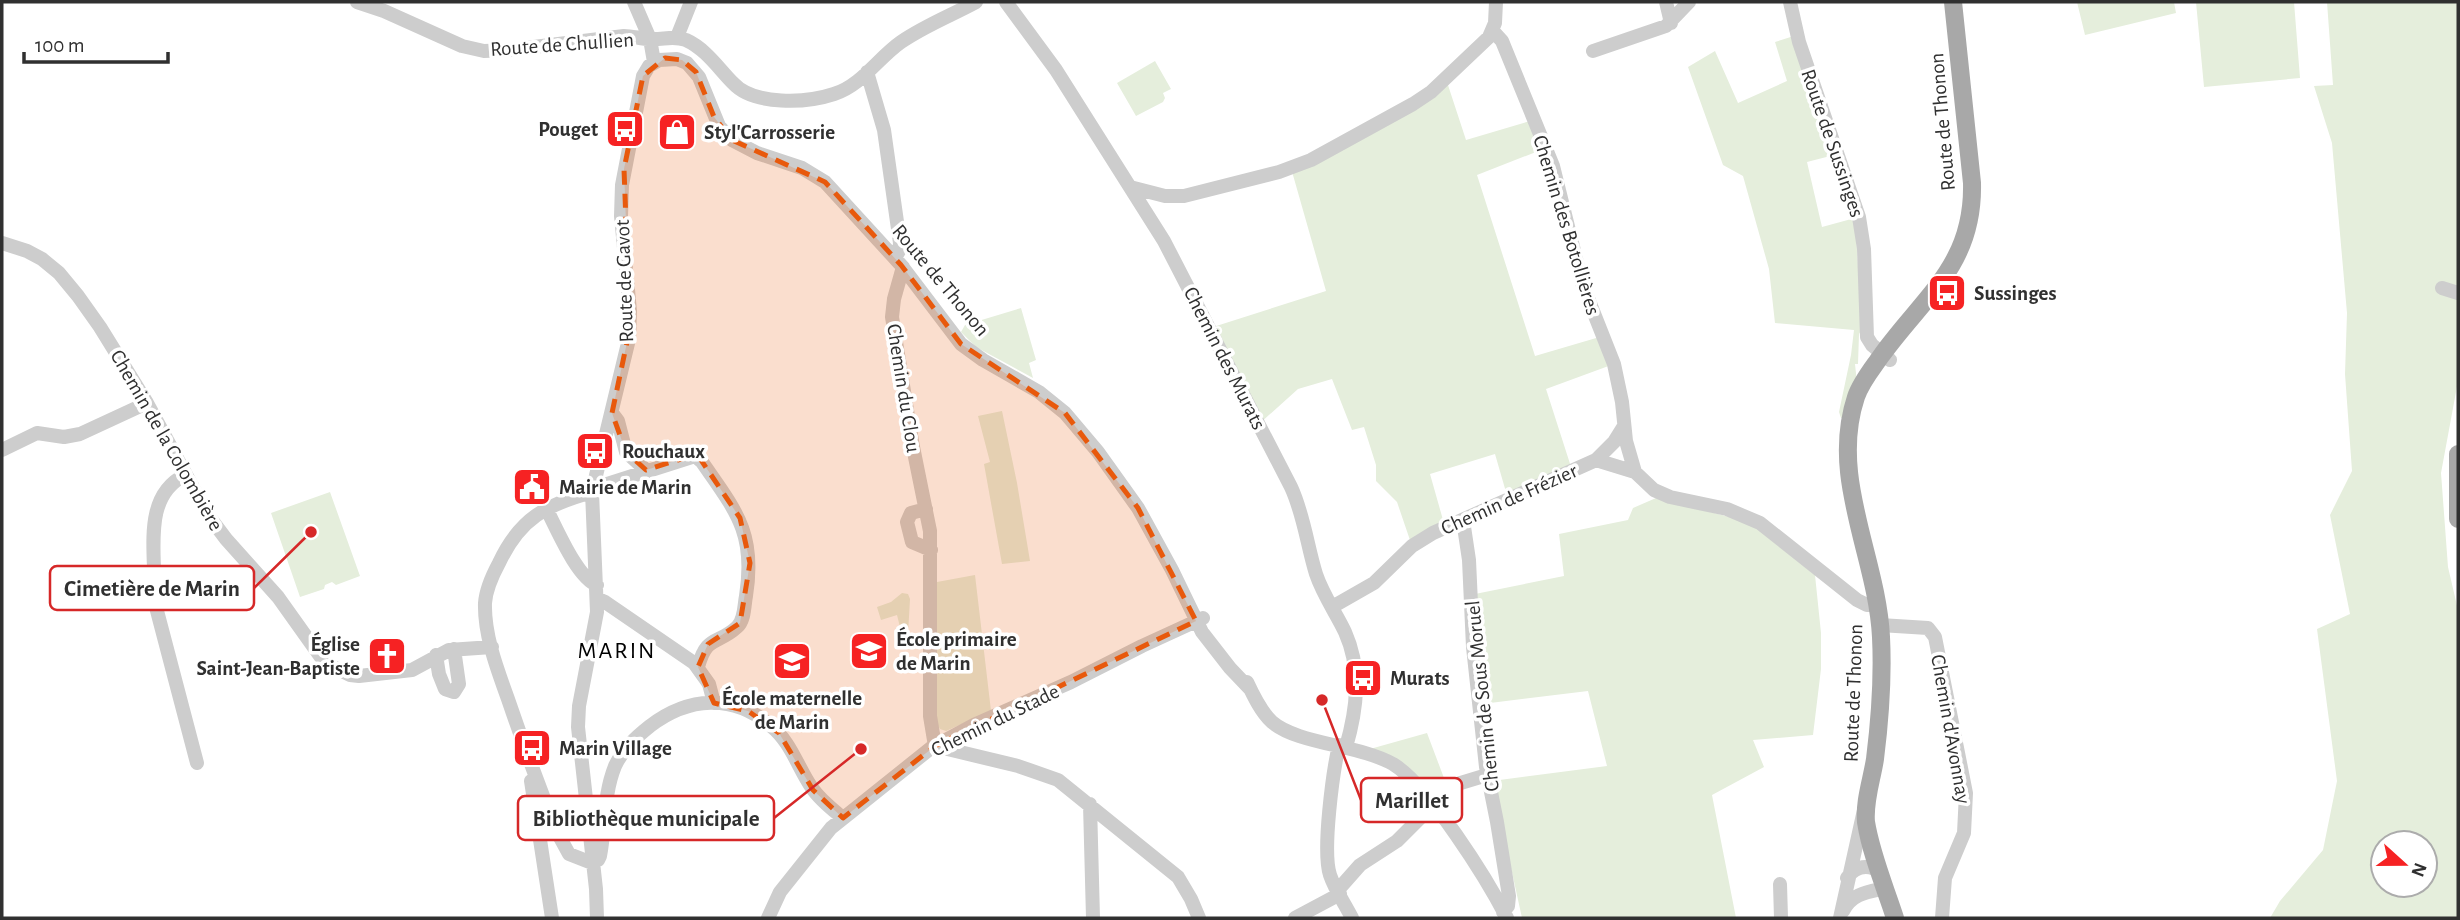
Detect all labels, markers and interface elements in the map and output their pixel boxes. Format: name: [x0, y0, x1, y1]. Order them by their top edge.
scale bar: [24, 21, 168, 65]
street label: Route de Chullien: [489, 29, 635, 60]
text: 100 m: [35, 35, 85, 56]
street label: Route de Thonon: [1926, 52, 1959, 192]
street label: Route de Sussinges: [1797, 66, 1868, 220]
bus stop icon: Pouget: [604, 108, 646, 150]
shop icon: Styl'Carrosserie: [656, 111, 698, 153]
place label: Pouget: [538, 119, 598, 140]
place label: Styl'Carrosserie: [704, 122, 835, 143]
street label: Chemin des Botollières: [1529, 133, 1604, 318]
street label: Route de Gavot: [612, 219, 637, 343]
street label: Route de Thonon: [888, 221, 993, 340]
bus stop icon: Sussinges: [1926, 272, 1968, 314]
place label: Sussinges: [1974, 283, 2057, 304]
street label: Chemin des Murats: [1180, 284, 1270, 433]
street label: Chemin du Clou: [883, 322, 924, 454]
street label: Chemin de la Colombière: [106, 346, 227, 534]
bus stop icon: Rouchaux: [574, 430, 616, 472]
place label: Rouchaux: [622, 441, 705, 462]
street label: Chemin de Frézier: [1438, 460, 1581, 539]
public building icon: Mairie de Marin: [511, 466, 553, 508]
place label: Mairie de Marin: [559, 477, 692, 498]
callout: Cimetière de Marin: [50, 566, 254, 610]
text: Cimetière de Marin: [64, 578, 240, 601]
street label: Chemin de Sous Moruel: [1462, 599, 1503, 793]
street label: Route de Thonon: [1841, 624, 1866, 763]
place label: École primaire de Marin: [896, 626, 1017, 674]
school or university icon: École primaire de Marin: [848, 630, 890, 672]
place label: Église Saint-Jean-Baptiste: [196, 631, 360, 679]
church icon: Église Saint-Jean-Baptiste: [366, 635, 408, 677]
district label: MARIN: [578, 639, 656, 663]
school or university icon: École maternelle de Marin: [771, 640, 813, 682]
street label: Chemin d'Avonnay: [1927, 653, 1974, 805]
bus stop icon: Murats: [1342, 657, 1384, 699]
place label: Murats: [1390, 668, 1450, 689]
street label: Chemin du Stade: [928, 680, 1063, 760]
place label: École maternelle de Marin: [722, 685, 862, 733]
bus stop icon: Marin Village: [511, 727, 553, 769]
place label: Marin Village: [559, 738, 672, 759]
callout: Marillet: [1361, 778, 1462, 822]
text: Marillet: [1375, 790, 1449, 813]
callout: Bibliothèque municipale: [518, 796, 774, 840]
text: Bibliothèque municipale: [532, 808, 760, 831]
north arrow: [2369, 829, 2439, 899]
text: N: [2407, 860, 2430, 879]

